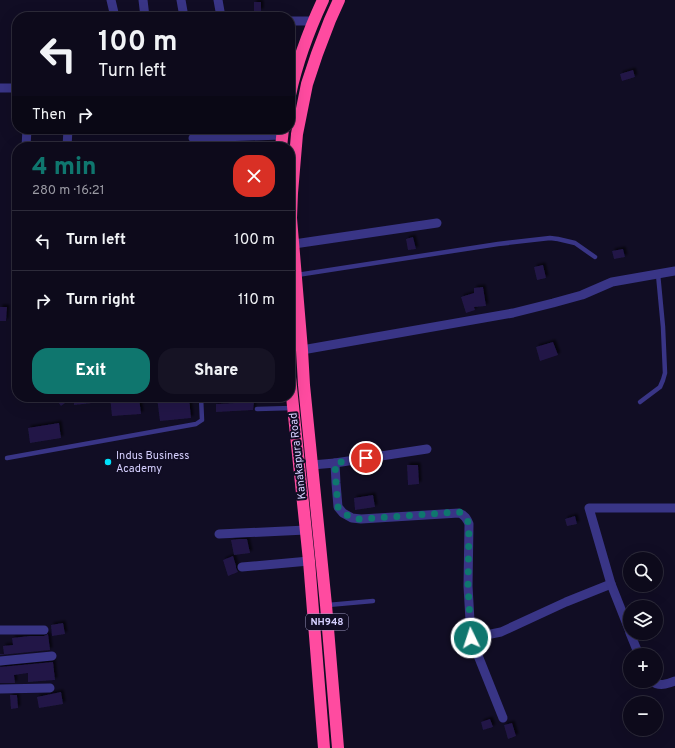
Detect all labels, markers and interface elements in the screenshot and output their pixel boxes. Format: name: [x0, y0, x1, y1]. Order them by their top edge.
text: 100 m: [98, 25, 178, 61]
icon: left: [32, 28, 84, 80]
text: Turn left: [98, 60, 166, 83]
icon: right: [74, 104, 96, 126]
text: Then: [32, 106, 66, 125]
text: 4 min: [32, 153, 96, 183]
button: close: [233, 155, 275, 197]
text: 280 m · 16:21: [32, 183, 105, 199]
icon: left: [32, 230, 54, 252]
text: Turn left: [66, 231, 126, 250]
text: 100 m: [234, 231, 275, 250]
icon: right: [32, 290, 54, 312]
text: Turn right: [66, 291, 135, 310]
text: 110 m: [238, 291, 275, 310]
button: Exit: [32, 348, 150, 394]
button: Share: [158, 348, 275, 394]
street label: Kanakapura Road: [286, 412, 310, 500]
pin: [349, 441, 383, 475]
icon: arrive: [355, 447, 377, 469]
place label: Indus Business Academy: [116, 449, 189, 476]
marker: Indus Business Academy: [103, 457, 113, 467]
map controls: [623, 552, 663, 736]
button: search: [623, 552, 663, 592]
button: layers: [623, 600, 663, 640]
road number: NH948: [306, 614, 348, 630]
position arrow: [450, 617, 492, 659]
button: +: [623, 648, 663, 688]
button: −: [623, 696, 663, 736]

